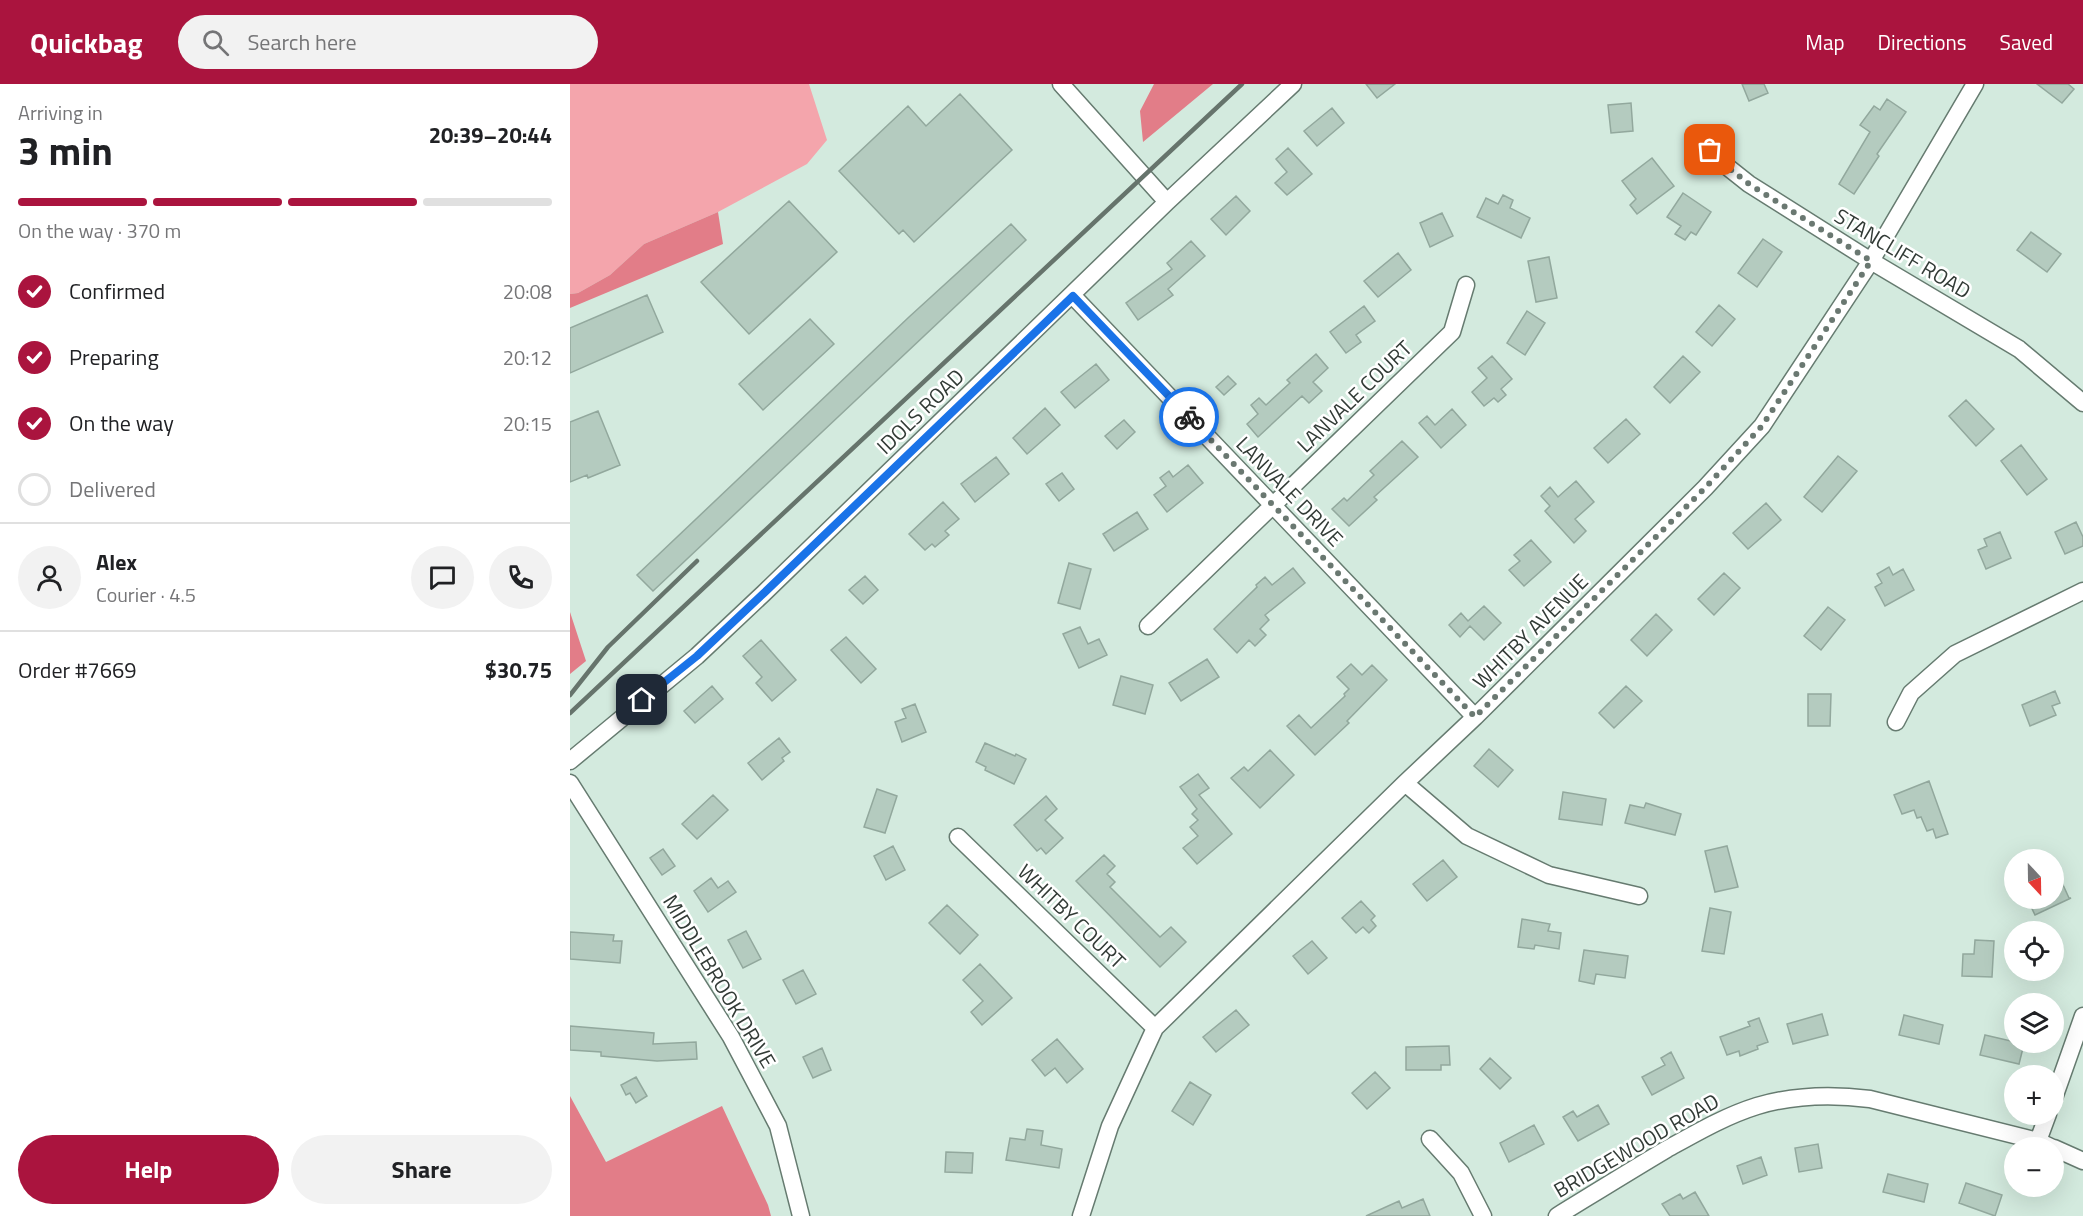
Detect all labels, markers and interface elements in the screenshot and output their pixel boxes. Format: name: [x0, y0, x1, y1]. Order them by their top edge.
search box: [178, 15, 598, 69]
text: Quickbag: [30, 21, 142, 64]
text: Search here: [247, 25, 357, 59]
icon: search: [199, 26, 232, 59]
text: Map: [1805, 26, 1845, 58]
text: Directions: [1878, 26, 1967, 58]
text: Saved: [2000, 26, 2053, 58]
text: Arriving in: [18, 97, 103, 128]
text: 20:39–20:44: [429, 118, 552, 152]
text: 3 min: [18, 121, 113, 180]
pin: [1684, 124, 1735, 175]
icon: bag: [1693, 133, 1726, 166]
street label: STANCLIFF ROAD: [1829, 200, 1977, 306]
text: On the way · 370 m: [18, 215, 181, 246]
text: Confirmed: [69, 274, 165, 308]
icon: check: [18, 275, 51, 308]
text: 20:08: [503, 276, 552, 307]
street label: LANVALE COURT: [1289, 333, 1419, 459]
text: Preparing: [69, 340, 159, 374]
icon: check: [18, 341, 51, 374]
text: 20:12: [503, 342, 552, 373]
street label: IDOLS ROAD: [869, 361, 971, 461]
courier: [1159, 387, 1219, 447]
icon: bike: [1173, 401, 1206, 434]
text: On the way: [69, 406, 174, 440]
icon: check: [18, 407, 51, 440]
text: 20:15: [503, 408, 552, 439]
street label: LANVALE DRIVE: [1229, 429, 1351, 553]
text: Delivered: [69, 472, 156, 506]
text: Alex: [96, 545, 137, 579]
button: person: [18, 546, 81, 609]
button: chat: [411, 546, 474, 609]
button: phone: [489, 546, 552, 609]
street label: WHITBY AVENUE: [1465, 566, 1595, 696]
text: Courier · 4.5: [96, 579, 196, 610]
text: Order #7669: [18, 653, 137, 687]
text: $30.75: [485, 653, 552, 687]
pin: [616, 674, 667, 725]
icon: home: [625, 683, 658, 716]
north arrow: [2004, 849, 2064, 909]
map controls: [2004, 849, 2064, 1197]
street label: WHITBY COURT: [1011, 856, 1133, 976]
street label: MIDDLEBROOK DRIVE: [655, 888, 785, 1074]
button: locate: [2004, 921, 2064, 981]
button: layers: [2004, 993, 2064, 1053]
button: +: [2004, 1065, 2064, 1125]
street label: BRIDGEWOOD ROAD: [1547, 1085, 1725, 1205]
button: Help: [18, 1135, 279, 1204]
button: Share: [291, 1135, 552, 1204]
button: −: [2004, 1137, 2064, 1197]

